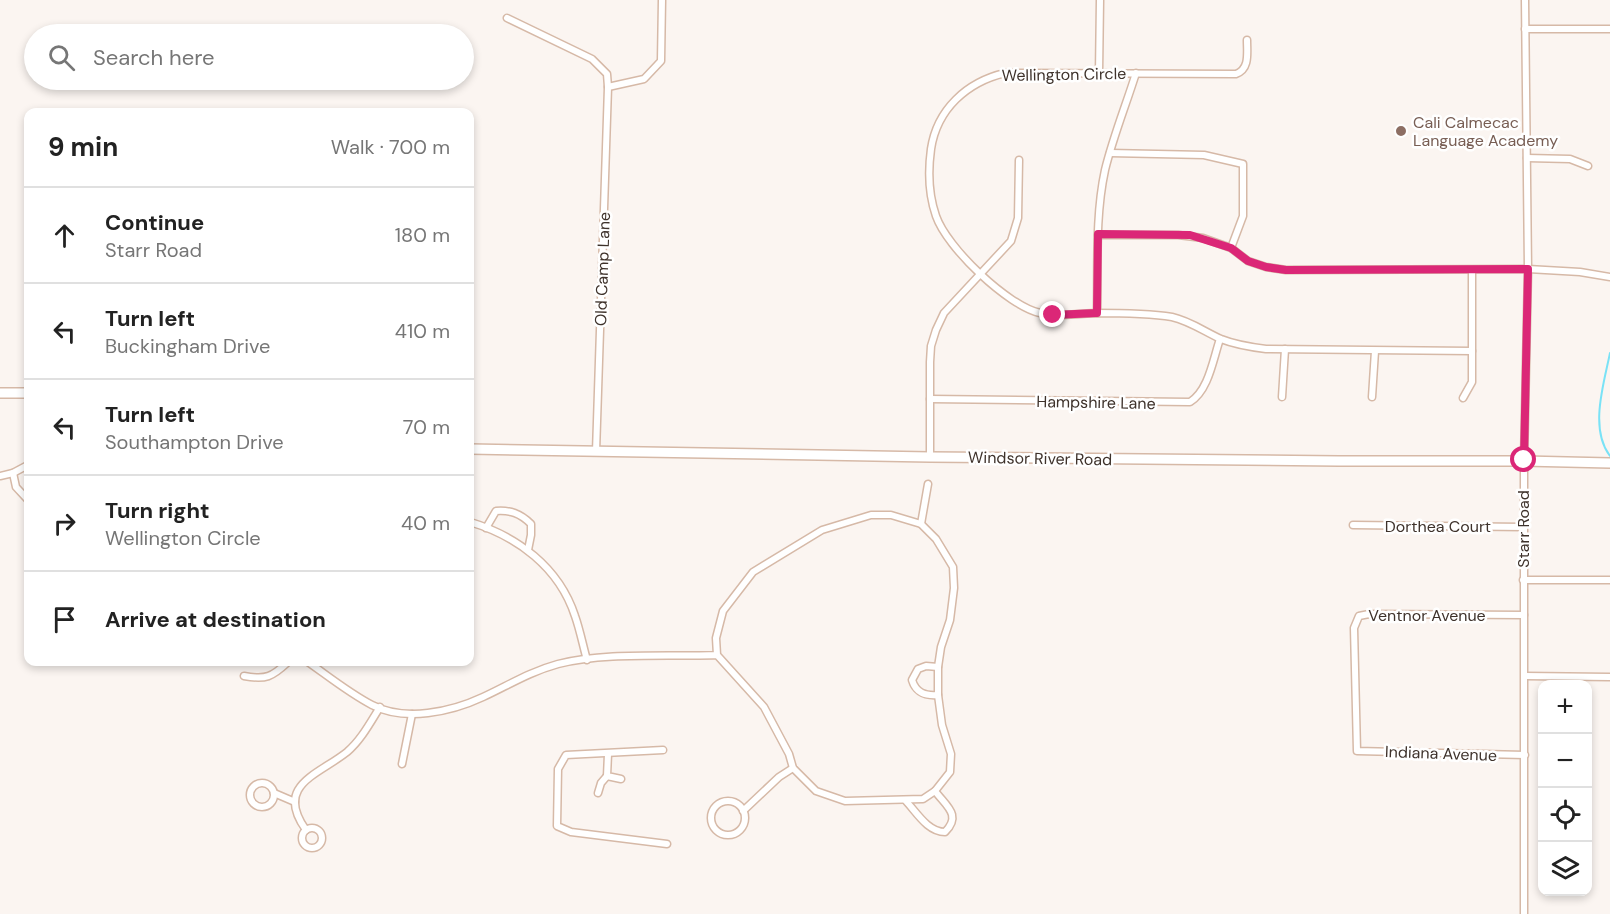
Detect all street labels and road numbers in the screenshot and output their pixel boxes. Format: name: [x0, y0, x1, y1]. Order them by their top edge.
street label: Wellington Circle: [1002, 63, 1126, 86]
street label: Old Camp Lane: [590, 212, 615, 327]
street label: Hampshire Lane: [1036, 391, 1156, 414]
street label: Windsor River Road: [968, 447, 1112, 470]
street label: Starr Road: [1513, 490, 1534, 568]
street label: Dorthea Court: [1385, 516, 1491, 537]
street label: Ventnor Avenue: [1368, 605, 1486, 626]
street label: Indiana Avenue: [1385, 741, 1497, 766]

